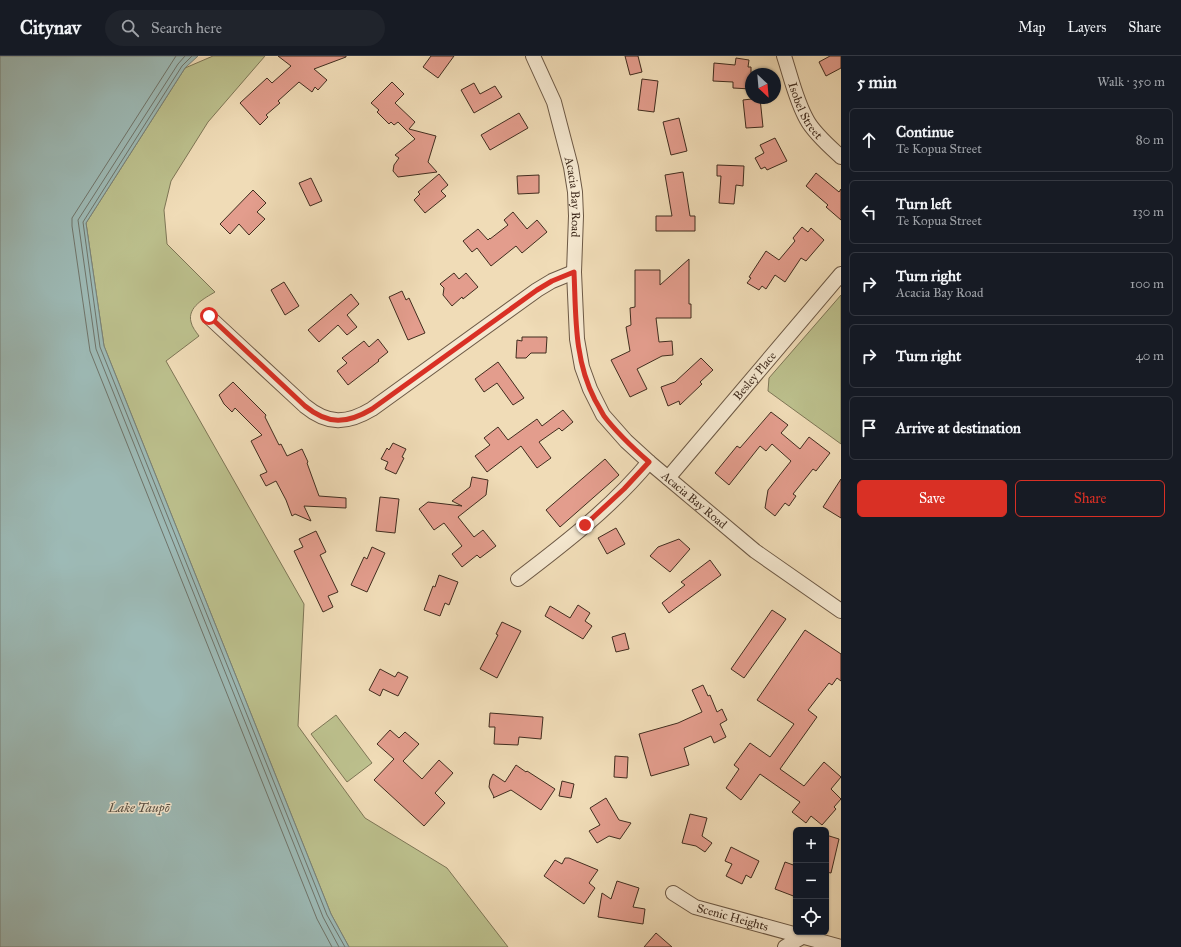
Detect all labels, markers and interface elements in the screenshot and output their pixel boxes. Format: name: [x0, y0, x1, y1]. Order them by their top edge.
search box: [105, 10, 385, 46]
text: Citynav: [20, 16, 81, 39]
icon: search: [119, 17, 141, 39]
text: Search here: [151, 19, 222, 37]
text: Map: [1018, 19, 1046, 36]
text: Layers: [1068, 19, 1106, 36]
text: Share: [1128, 19, 1161, 36]
north arrow: [745, 68, 781, 104]
text: 5 min: [857, 72, 897, 93]
text: Walk · 350 m: [1097, 74, 1165, 90]
street label: Isobel Street: [785, 81, 826, 143]
text: Continue: [896, 123, 954, 141]
icon: ahead: [858, 129, 880, 151]
text: 80 m: [1136, 132, 1164, 148]
text: Te Kopua Street: [896, 141, 982, 157]
street label: Acacia Bay Road: [561, 154, 583, 238]
text: Turn left: [896, 195, 952, 213]
icon: left: [858, 201, 880, 223]
text: 130 m: [1132, 204, 1164, 220]
text: Te Kopua Street: [896, 213, 982, 229]
text: Turn right: [896, 267, 961, 285]
icon: right: [858, 273, 880, 295]
text: 100 m: [1130, 276, 1164, 292]
text: Acacia Bay Road: [896, 285, 984, 301]
route start: [200, 307, 218, 325]
icon: right: [858, 345, 880, 367]
text: Turn right: [896, 347, 961, 365]
text: 40 m: [1135, 348, 1164, 364]
street label: Besley Place: [730, 349, 779, 403]
icon: arrive: [858, 417, 880, 439]
text: Arrive at destination: [896, 419, 1021, 437]
street label: Acacia Bay Road: [658, 468, 730, 531]
button: Save: [857, 480, 1007, 517]
button: Share: [1015, 480, 1165, 517]
route end: [576, 516, 594, 534]
water label: Lake Taupō: [107, 800, 171, 816]
map controls: [793, 827, 829, 935]
button: +: [793, 827, 829, 863]
button: −: [793, 863, 829, 899]
button: locate: [793, 899, 829, 935]
street label: Scenic Heights: [695, 901, 770, 934]

